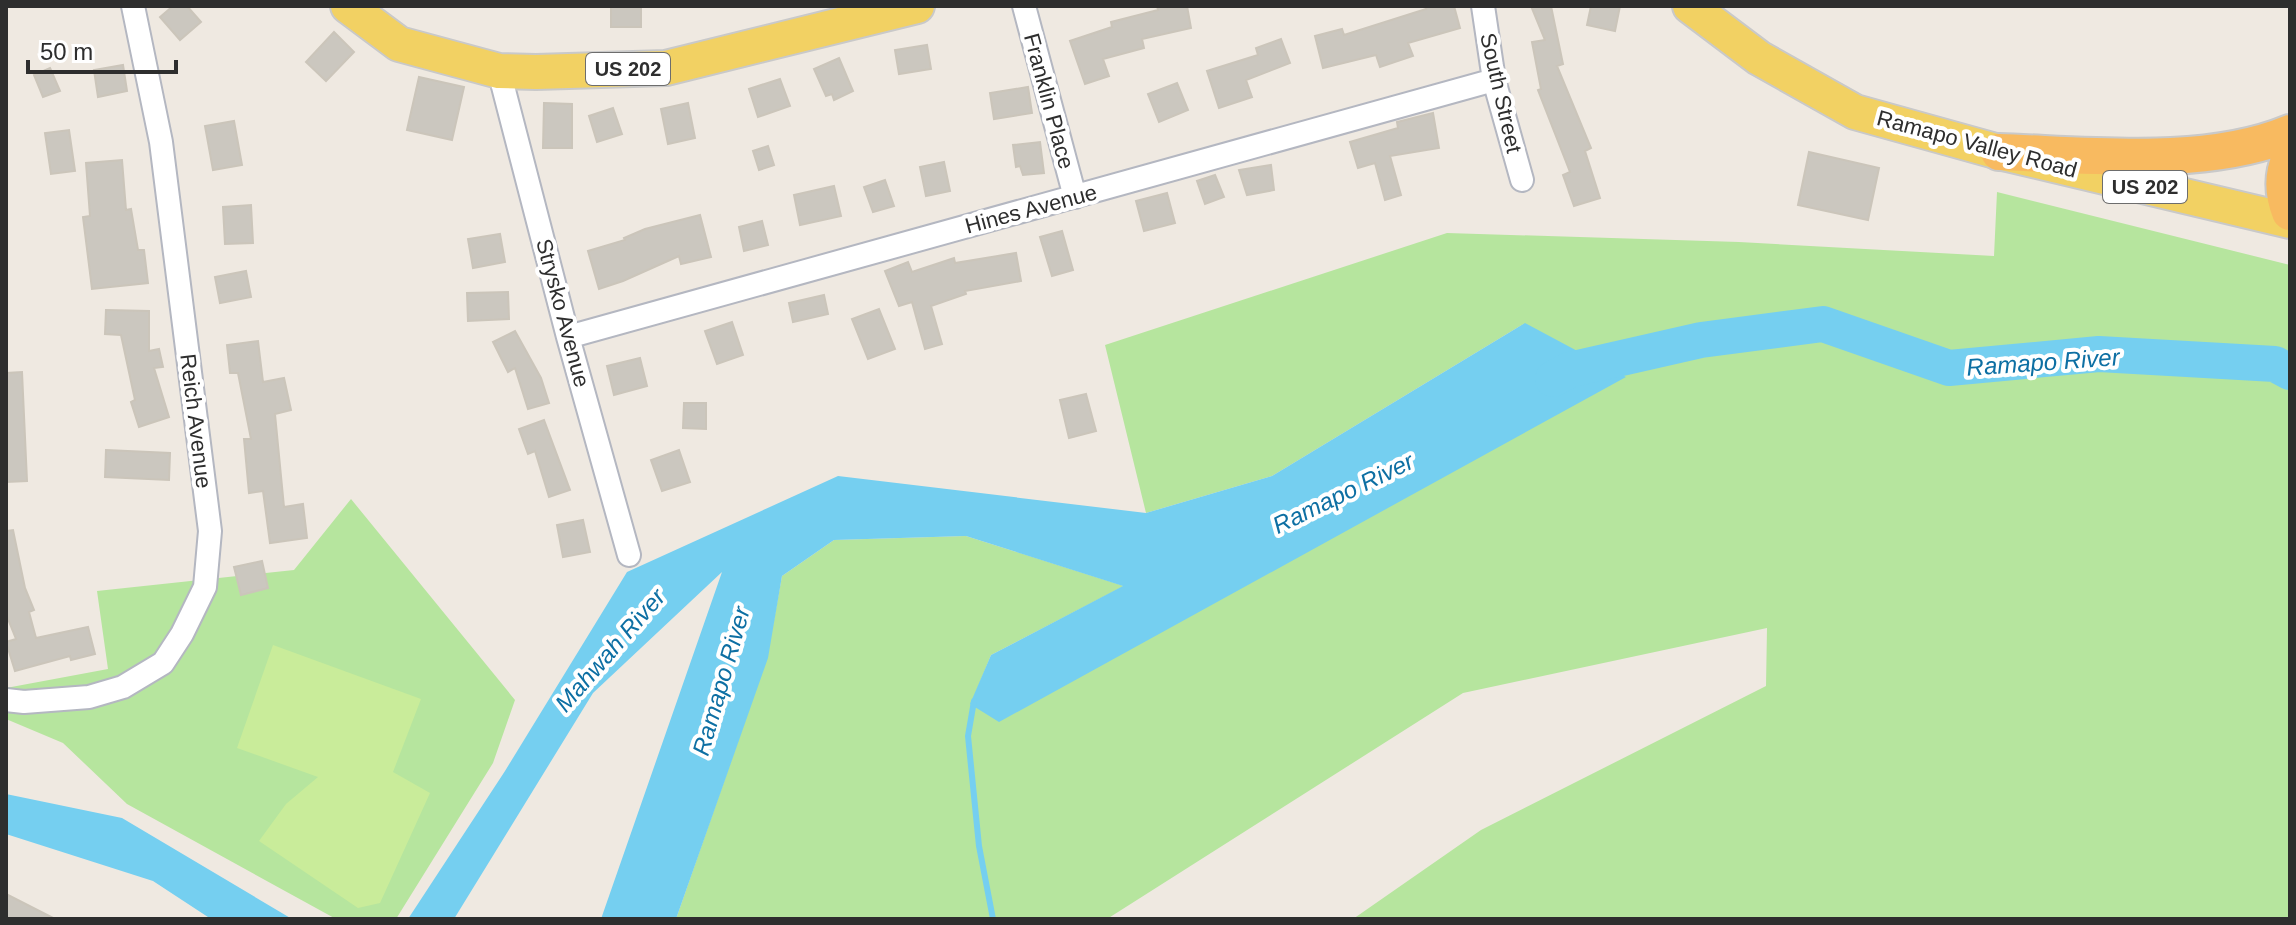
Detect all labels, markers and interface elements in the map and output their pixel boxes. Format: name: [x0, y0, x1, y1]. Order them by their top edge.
scale bar: [28, 24, 176, 74]
street label: Franklin Place: [1019, 30, 1079, 172]
street label: South Street: [1475, 31, 1527, 155]
text: 50 m: [40, 38, 93, 65]
road number: US 202: [586, 53, 670, 85]
street label: Ramapo Valley Road: [1874, 105, 2080, 183]
road number: US 202: [2103, 171, 2187, 203]
street label: Hines Avenue: [962, 179, 1100, 239]
street label: Strysko Avenue: [531, 236, 595, 390]
water label: Ramapo River: [1966, 343, 2121, 381]
street label: Reich Avenue: [175, 352, 217, 490]
water label: Ramapo River: [1268, 447, 1419, 539]
water label: Mahwah River: [549, 583, 671, 717]
water label: Ramapo River: [687, 603, 755, 758]

